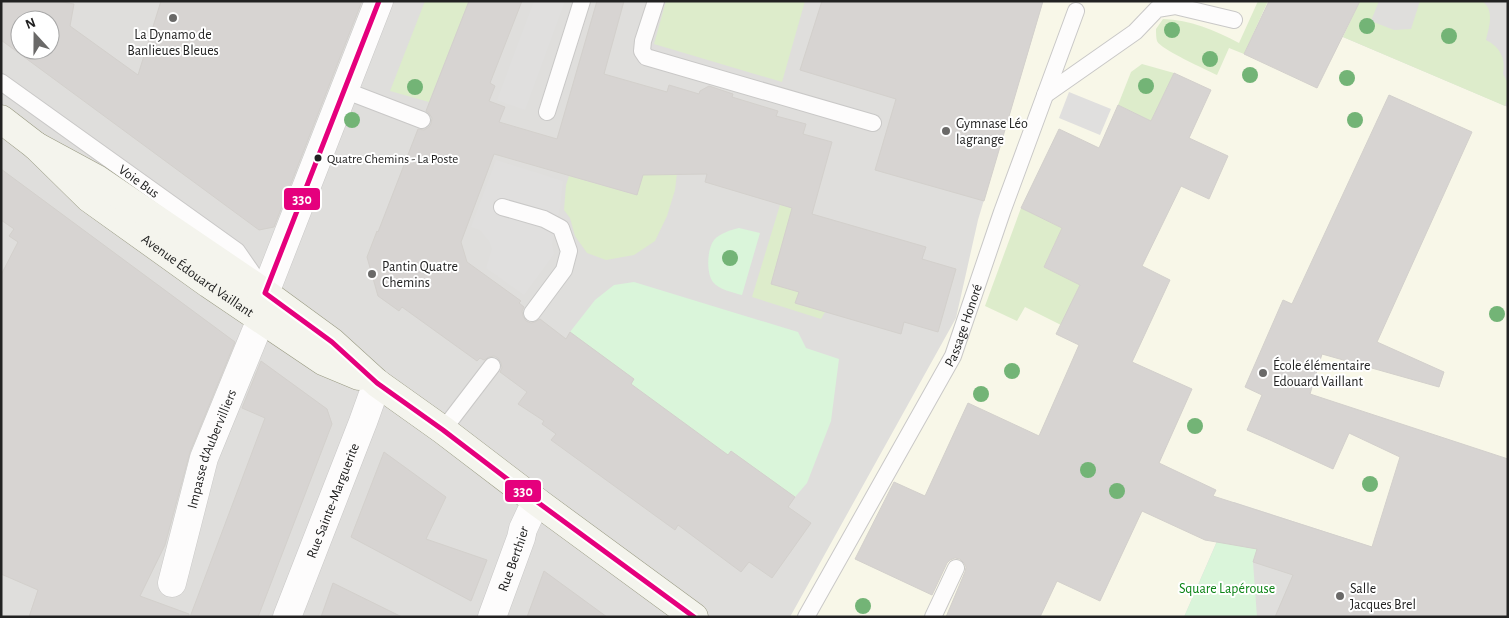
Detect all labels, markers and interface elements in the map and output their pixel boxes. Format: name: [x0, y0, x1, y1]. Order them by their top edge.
north arrow: [10, 10, 60, 60]
marker: La Dynamo de Banlieues Bleues: [167, 12, 179, 24]
text: N: [24, 16, 38, 32]
place label: La Dynamo de Banlieues Bleues: [127, 28, 219, 58]
place label: Gymnase Léo lagrange: [956, 117, 1028, 147]
marker: Gymnase Léo lagrange: [940, 125, 952, 137]
marker: Quatre Chemins - La Poste: [313, 153, 323, 163]
place label: Quatre Chemins - La Poste: [327, 153, 458, 166]
street label: Voie Bus: [116, 163, 161, 201]
line badge: 330: [283, 187, 321, 211]
text: 330: [292, 193, 312, 207]
street label: Avenue Édouard Vaillant: [139, 232, 256, 320]
place label: Pantin Quatre Chemins: [382, 260, 458, 290]
marker: Pantin Quatre Chemins: [366, 268, 378, 280]
street label: Passage Honoré: [942, 282, 985, 369]
place label: École élémentaire Edouard Vaillant: [1273, 356, 1370, 389]
marker: École élémentaire Edouard Vaillant: [1257, 367, 1269, 379]
street label: Impasse d'Aubervilliers: [185, 388, 239, 510]
street label: Rue Sainte-Marguerite: [305, 441, 362, 560]
line badge: 330: [504, 479, 542, 503]
text: 330: [513, 485, 533, 499]
street label: Rue Berthier: [496, 524, 532, 593]
park label: Square Lapérouse: [1179, 582, 1275, 596]
place label: Salle Jacques Brel: [1350, 582, 1416, 612]
marker: Salle Jacques Brel: [1334, 590, 1346, 602]

